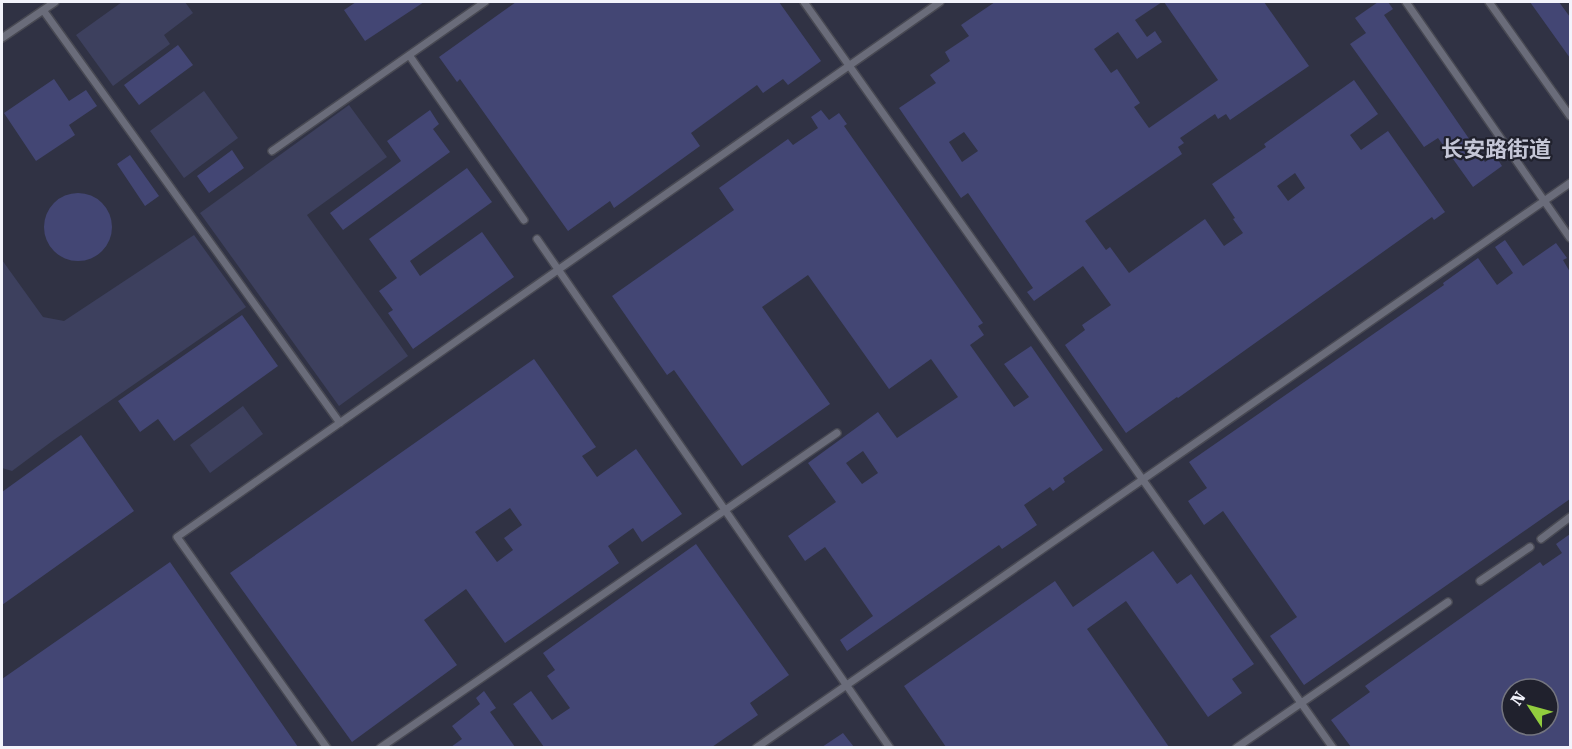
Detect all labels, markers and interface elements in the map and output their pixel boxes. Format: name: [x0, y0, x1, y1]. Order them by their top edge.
district label: 长安路街道: [1441, 137, 1551, 162]
north arrow: [1500, 677, 1560, 737]
text: N: [1507, 688, 1530, 709]

